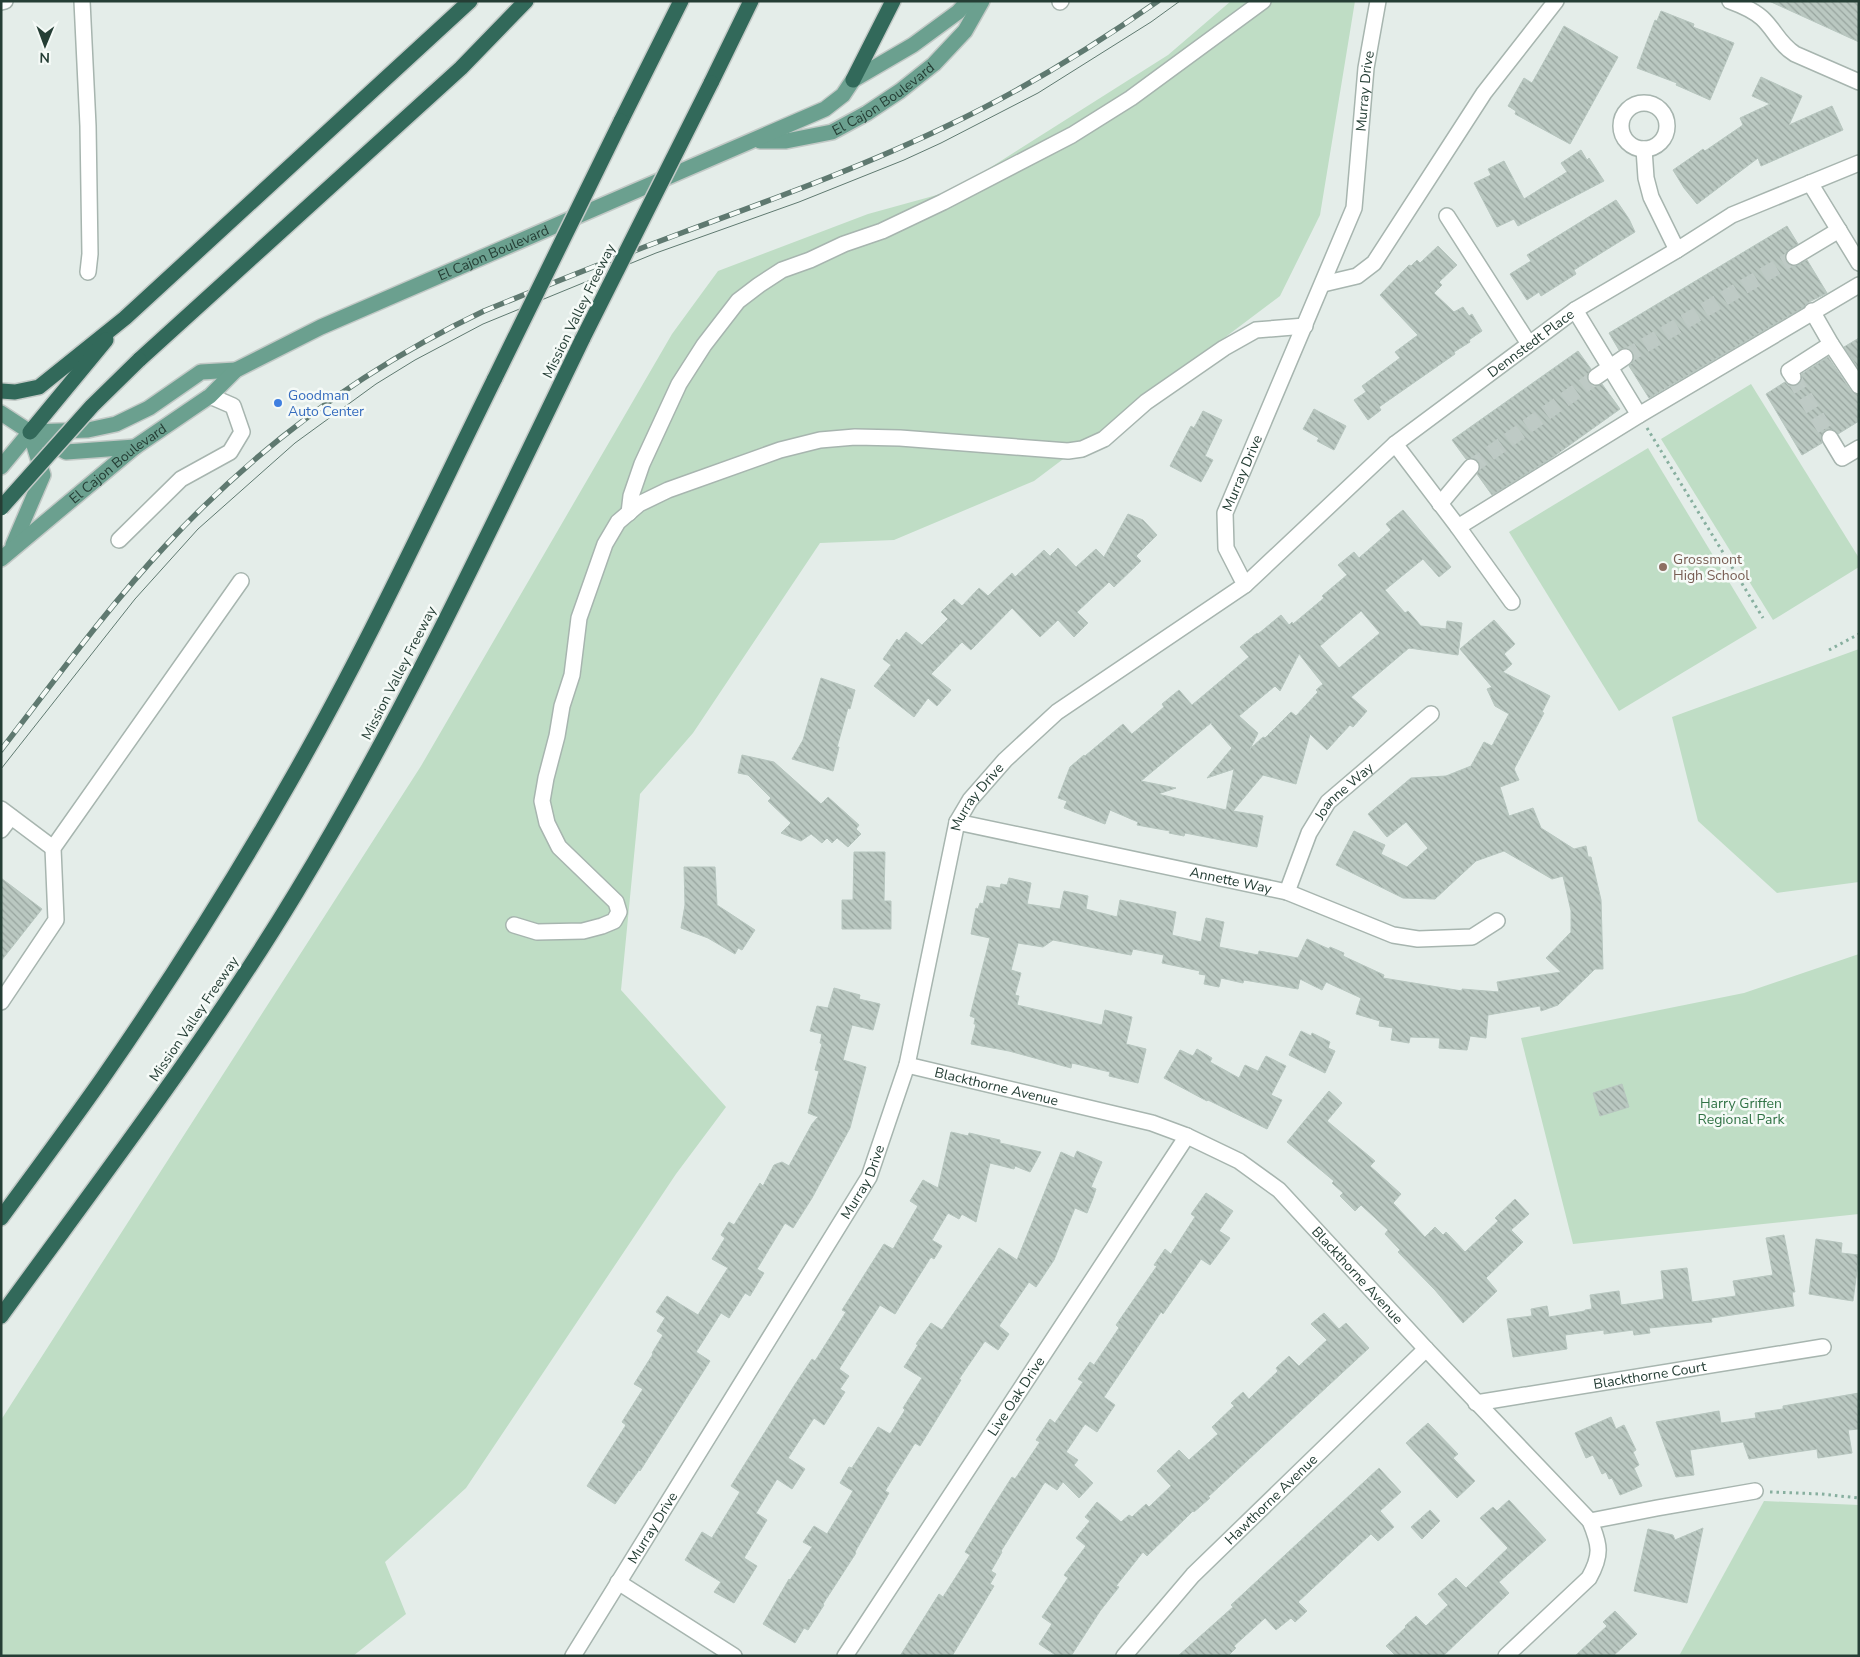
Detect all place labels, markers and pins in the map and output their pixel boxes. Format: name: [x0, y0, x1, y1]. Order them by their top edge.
place label: Goodman Auto Center: [288, 386, 364, 421]
marker: Goodman Auto Center: [272, 397, 284, 409]
place label: Grossmont High School: [1673, 550, 1750, 585]
marker: Grossmont High School: [1657, 561, 1669, 573]

